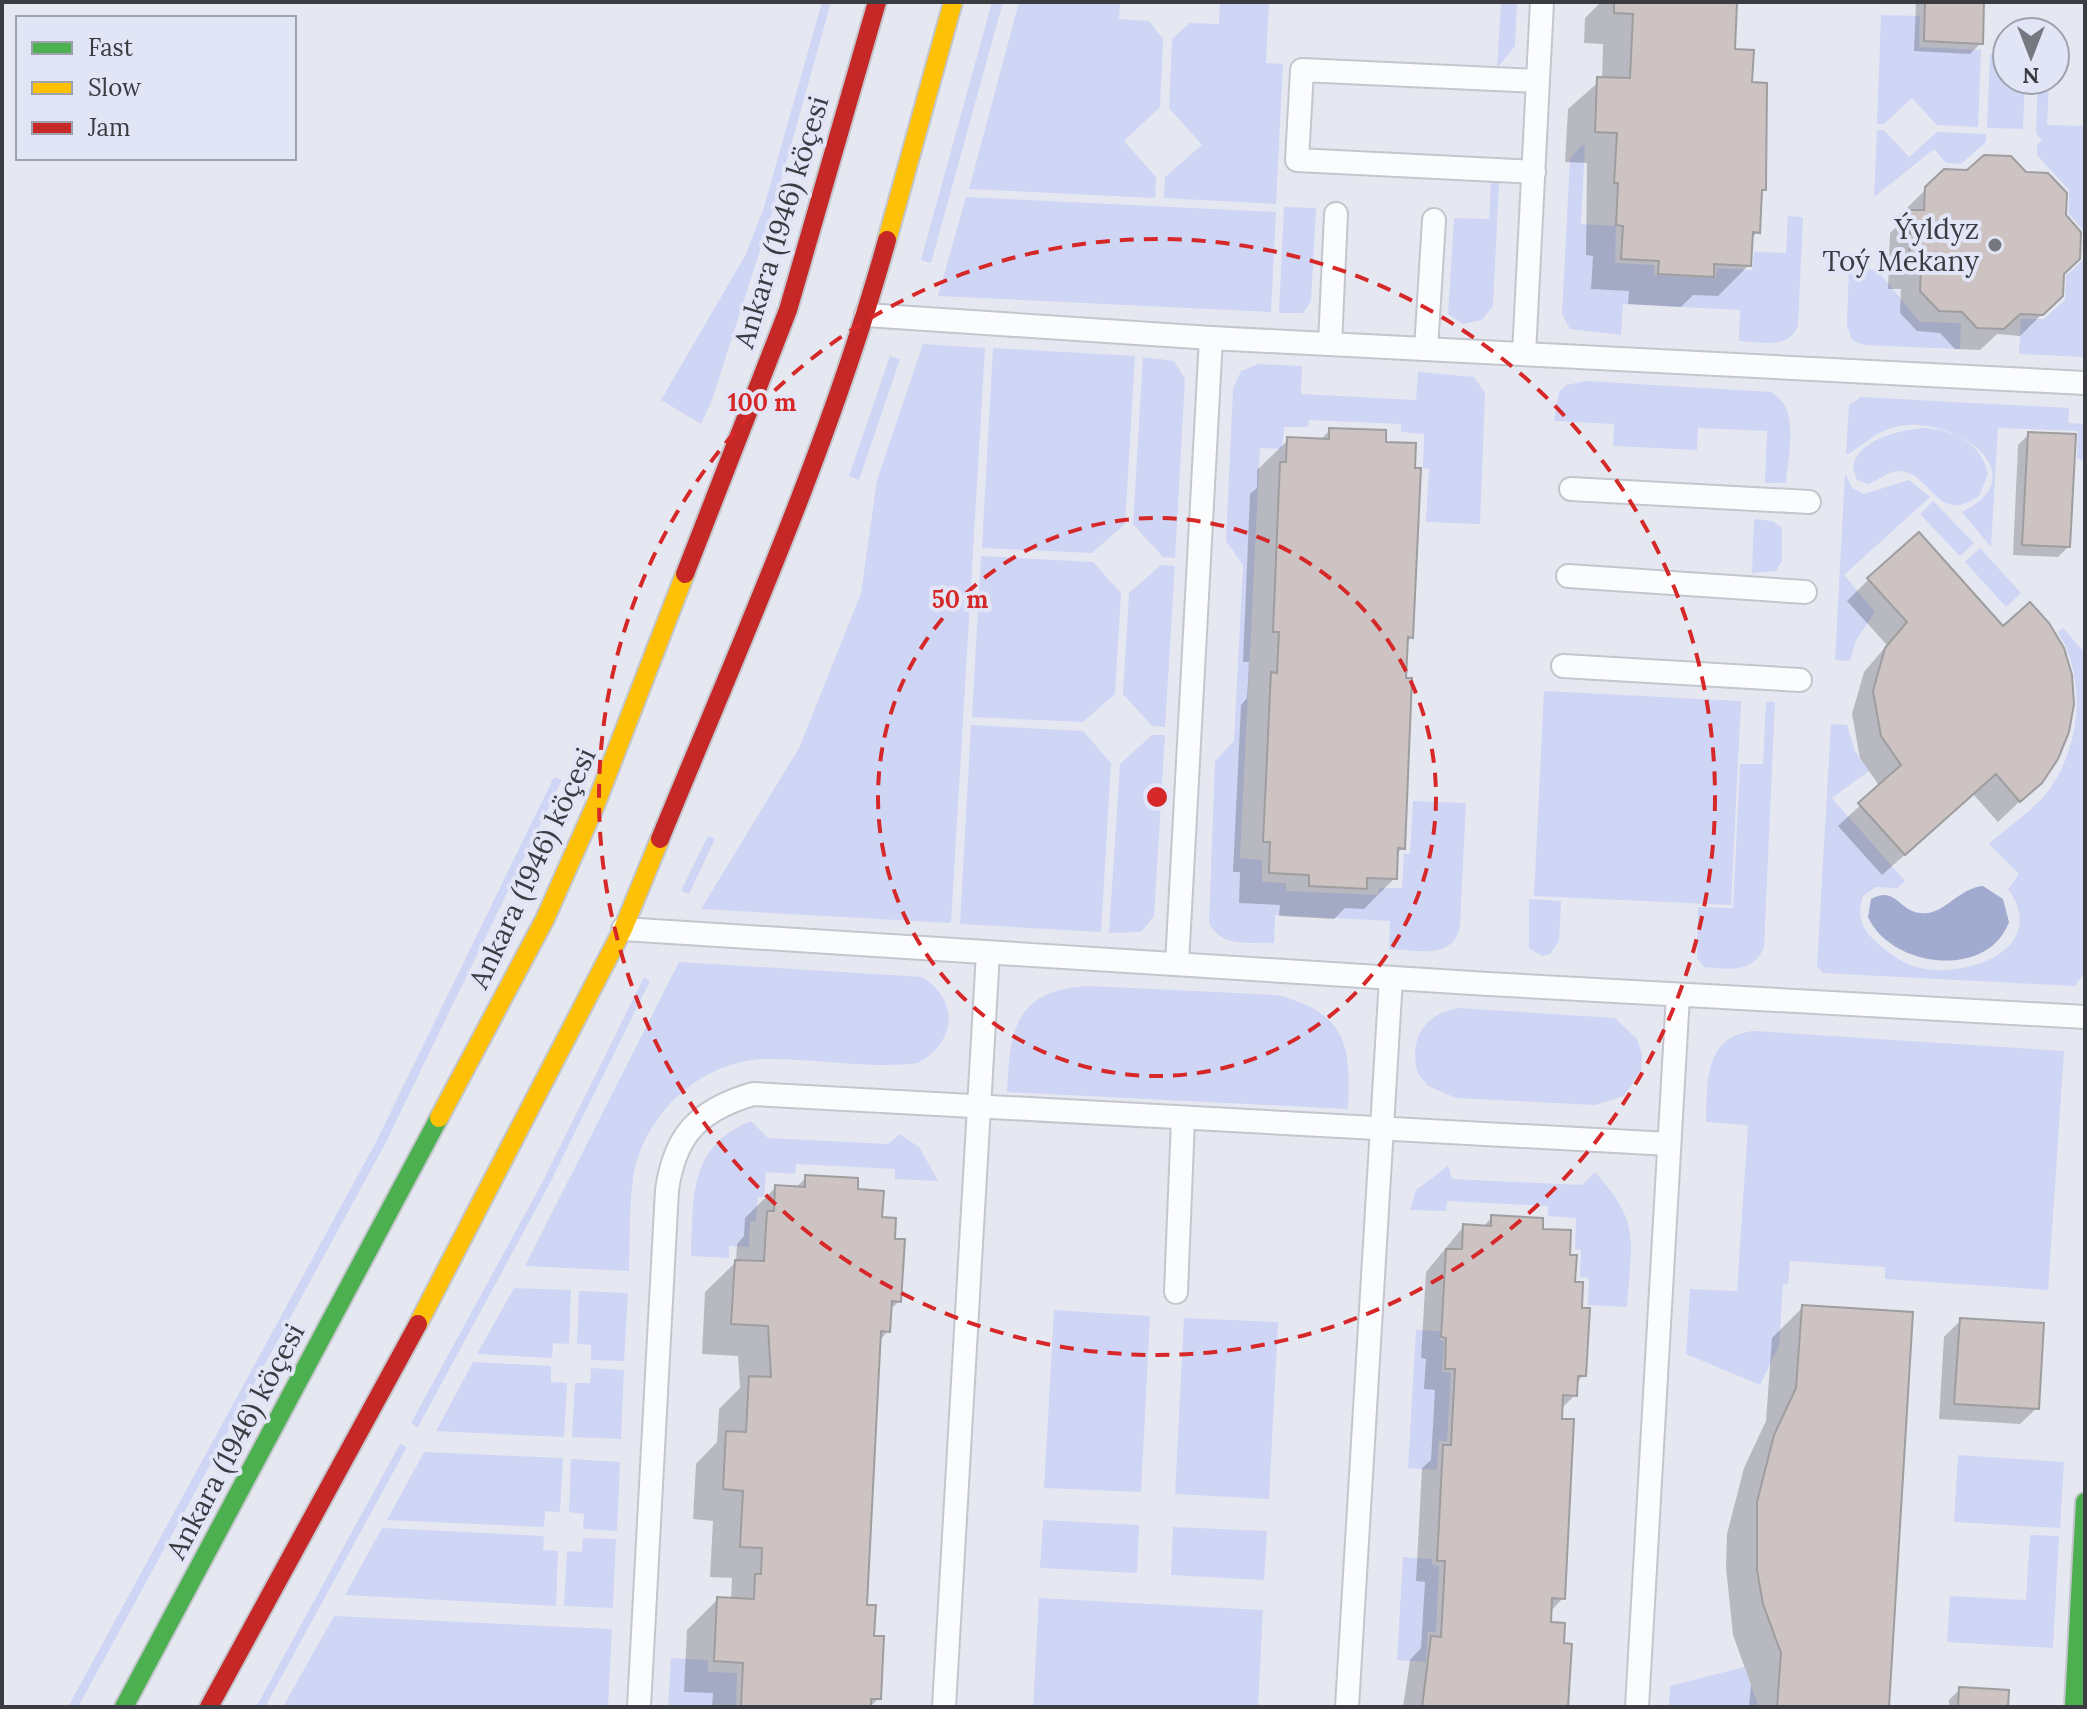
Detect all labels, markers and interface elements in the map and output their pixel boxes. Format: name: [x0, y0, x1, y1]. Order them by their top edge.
legend: [16, 16, 296, 160]
north arrow: [1991, 16, 2071, 96]
text: Fast: [88, 32, 134, 63]
text: N: [2022, 62, 2040, 90]
text: Slow: [88, 72, 142, 103]
street label: Ankara (1946) köçesi: [725, 92, 836, 353]
text: Jam: [87, 112, 130, 143]
place label: Ýyldyz Toý Mekany: [1822, 211, 1979, 279]
marker: Ýyldyz Toý Mekany: [1986, 236, 2004, 254]
text: 100 m: [728, 387, 796, 418]
text: 50 m: [932, 584, 988, 615]
street label: Ankara (1946) köçesi: [460, 742, 604, 995]
centre of rings: [1143, 783, 1171, 811]
street label: Ankara (1946) köçesi: [157, 1317, 312, 1566]

